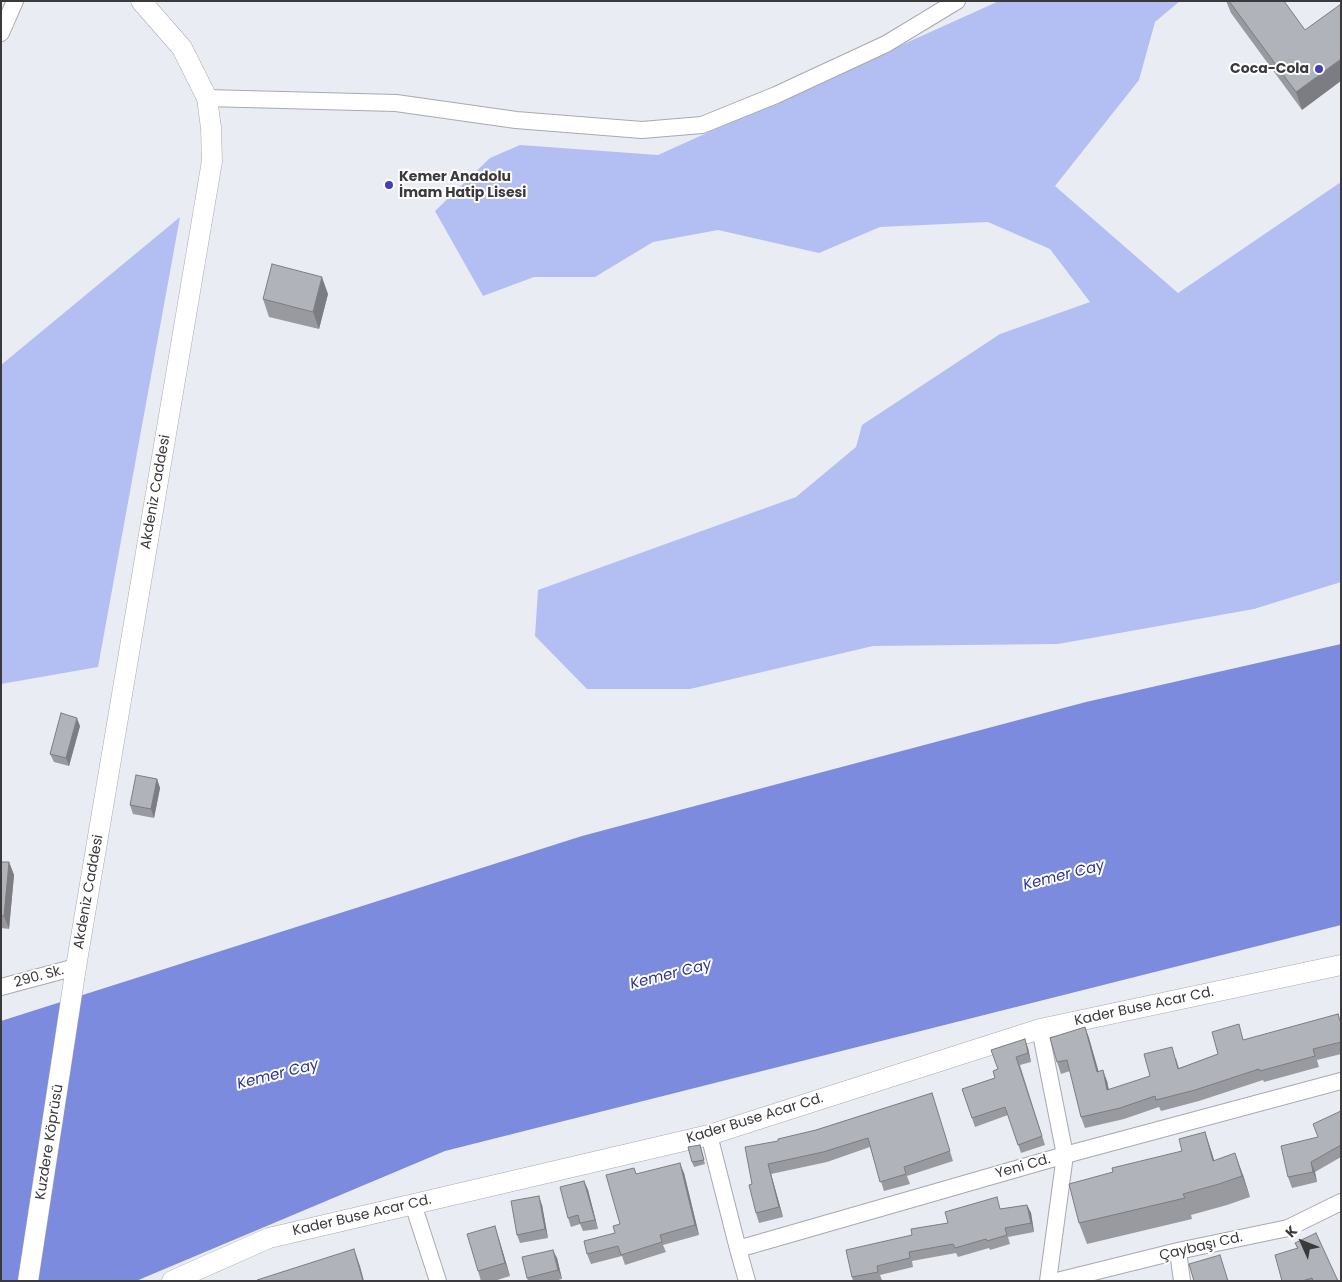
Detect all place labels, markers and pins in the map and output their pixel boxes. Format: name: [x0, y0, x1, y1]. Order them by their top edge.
place label: Coca-Cola: [1230, 61, 1309, 77]
marker: Coca-Cola: [1313, 63, 1325, 75]
place label: Kemer Anadolu İmam Hatip Lisesi: [399, 169, 526, 202]
marker: Kemer Anadolu İmam Hatip Lisesi: [383, 179, 395, 191]

